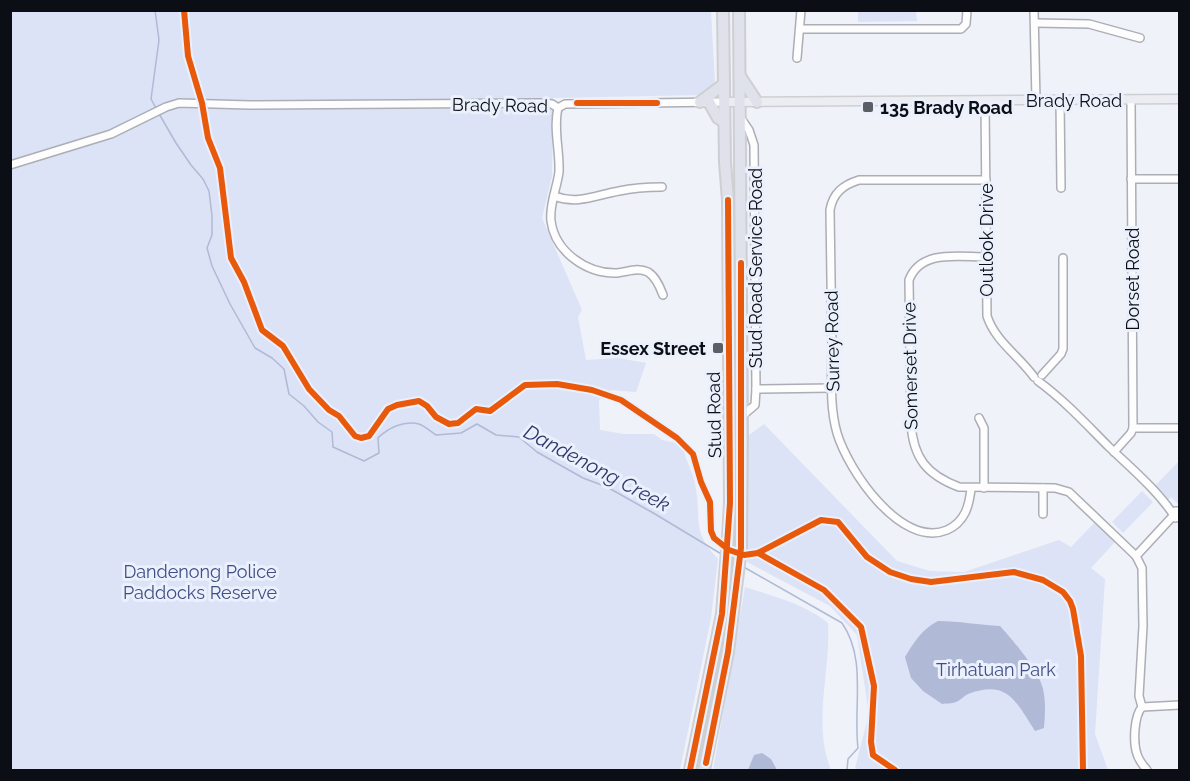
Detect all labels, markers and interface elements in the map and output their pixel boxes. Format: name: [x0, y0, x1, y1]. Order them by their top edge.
street label: Brady Road: [1026, 90, 1122, 111]
street label: Brady Road: [452, 94, 548, 116]
place label: 135 Brady Road: [880, 97, 1013, 118]
marker: 135 Brady Road: [861, 100, 875, 114]
street label: Stud Road Service Road: [745, 168, 766, 368]
street label: Outlook Drive: [976, 183, 997, 297]
street label: Dorset Road: [1122, 228, 1143, 330]
street label: Surrey Road: [821, 290, 843, 392]
street label: Somerset Drive: [898, 301, 922, 430]
place label: Essex Street: [600, 338, 706, 359]
marker: Essex Street: [711, 341, 725, 355]
street label: Stud Road: [703, 372, 725, 458]
water label: Dandenong Creek: [520, 419, 674, 517]
park label: Dandenong Police Paddocks Reserve: [123, 561, 278, 603]
park label: Tirhatuan Park: [936, 659, 1056, 680]

